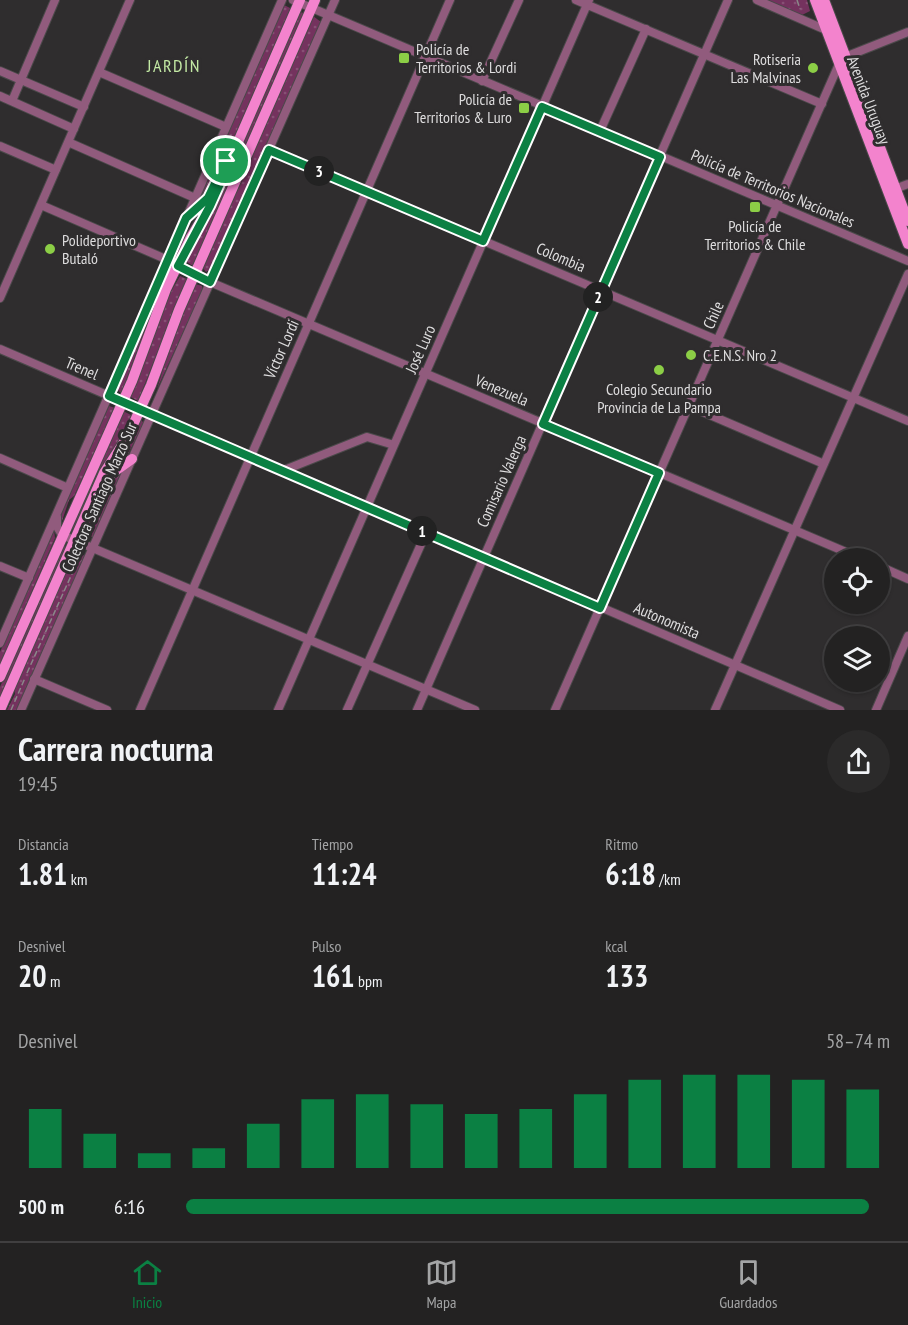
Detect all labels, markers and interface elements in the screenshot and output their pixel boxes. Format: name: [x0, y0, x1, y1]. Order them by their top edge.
place label: Policía de Territorios & Lordi: [416, 39, 517, 77]
place label: Rotiseria Las Malvinas: [731, 49, 801, 87]
marker: Policía de Territorios & Lordi: [397, 51, 411, 65]
street label: Avenida Uruguay: [843, 53, 895, 147]
district label: JARDÍN: [146, 54, 201, 77]
marker: Rotiseria Las Malvinas: [806, 61, 820, 75]
place label: Policía de Territorios & Luro: [414, 89, 512, 127]
marker: Policía de Territorios & Luro: [517, 101, 531, 115]
pin: [200, 135, 251, 186]
icon: arrive: [209, 144, 242, 177]
street label: Policía de Territorios Nacionales: [688, 144, 858, 232]
pin: 3: [304, 156, 334, 186]
text: 3: [315, 161, 323, 181]
marker: Policía de Territorios & Chile: [748, 200, 762, 214]
place label: Policía de Territorios & Chile: [704, 216, 806, 254]
place label: Polideportivo Butaló: [62, 230, 136, 268]
street label: Colombia: [533, 238, 589, 276]
marker: Polideportivo Butaló: [43, 242, 57, 256]
pin: 2: [583, 282, 613, 312]
text: 2: [594, 287, 602, 307]
street label: Chile: [698, 298, 728, 332]
street label: Víctor Lordi: [259, 316, 303, 383]
street label: José Luro: [400, 322, 440, 377]
place label: C.E.N.S. Nro 2: [703, 345, 777, 365]
marker: C.E.N.S. Nro 2: [684, 348, 698, 362]
street label: Trenel: [62, 352, 102, 384]
marker: Colegio Secundario Provincia de La Pampa: [652, 363, 666, 377]
street label: Venezuela: [471, 369, 532, 410]
place label: Colegio Secundario Provincia de La Pampa: [597, 379, 721, 417]
street label: Colectora Santiago Marzo Sur: [57, 418, 141, 575]
street label: Comisario Valerga: [472, 432, 530, 530]
pin: 1: [407, 516, 437, 546]
text: 1: [418, 521, 426, 541]
map controls: [824, 548, 890, 692]
button: locate: [824, 548, 890, 614]
street label: Autonomista: [631, 597, 703, 643]
button: layers: [824, 626, 890, 692]
text: Carrera nocturna: [18, 727, 213, 770]
button: share: [827, 730, 890, 793]
text: 19:45: [18, 771, 58, 797]
text: Distancia: [18, 834, 69, 854]
text: Tiempo: [312, 834, 353, 854]
text: Ritmo: [605, 834, 638, 854]
text: 1.81: [18, 854, 67, 893]
text: 11:24: [312, 854, 377, 893]
text: 6:18: [605, 854, 656, 893]
text: km: [67, 869, 87, 889]
text: /km: [656, 869, 681, 889]
text: Desnivel: [18, 936, 65, 956]
text: Pulso: [312, 936, 341, 956]
text: kcal: [605, 936, 627, 956]
text: 20: [18, 956, 47, 995]
text: 161: [312, 956, 355, 995]
text: 133: [605, 956, 648, 995]
text: m: [47, 971, 61, 991]
text: bpm: [355, 971, 382, 991]
text: Desnivel: [18, 1028, 77, 1054]
text: 58–74 m: [826, 1028, 890, 1054]
text: 500 m: [18, 1194, 64, 1220]
text: 6:16: [114, 1194, 145, 1220]
tab: Inicio: [131, 1256, 164, 1312]
tab: Mapa: [425, 1256, 458, 1312]
tab: Guardados: [719, 1256, 777, 1312]

